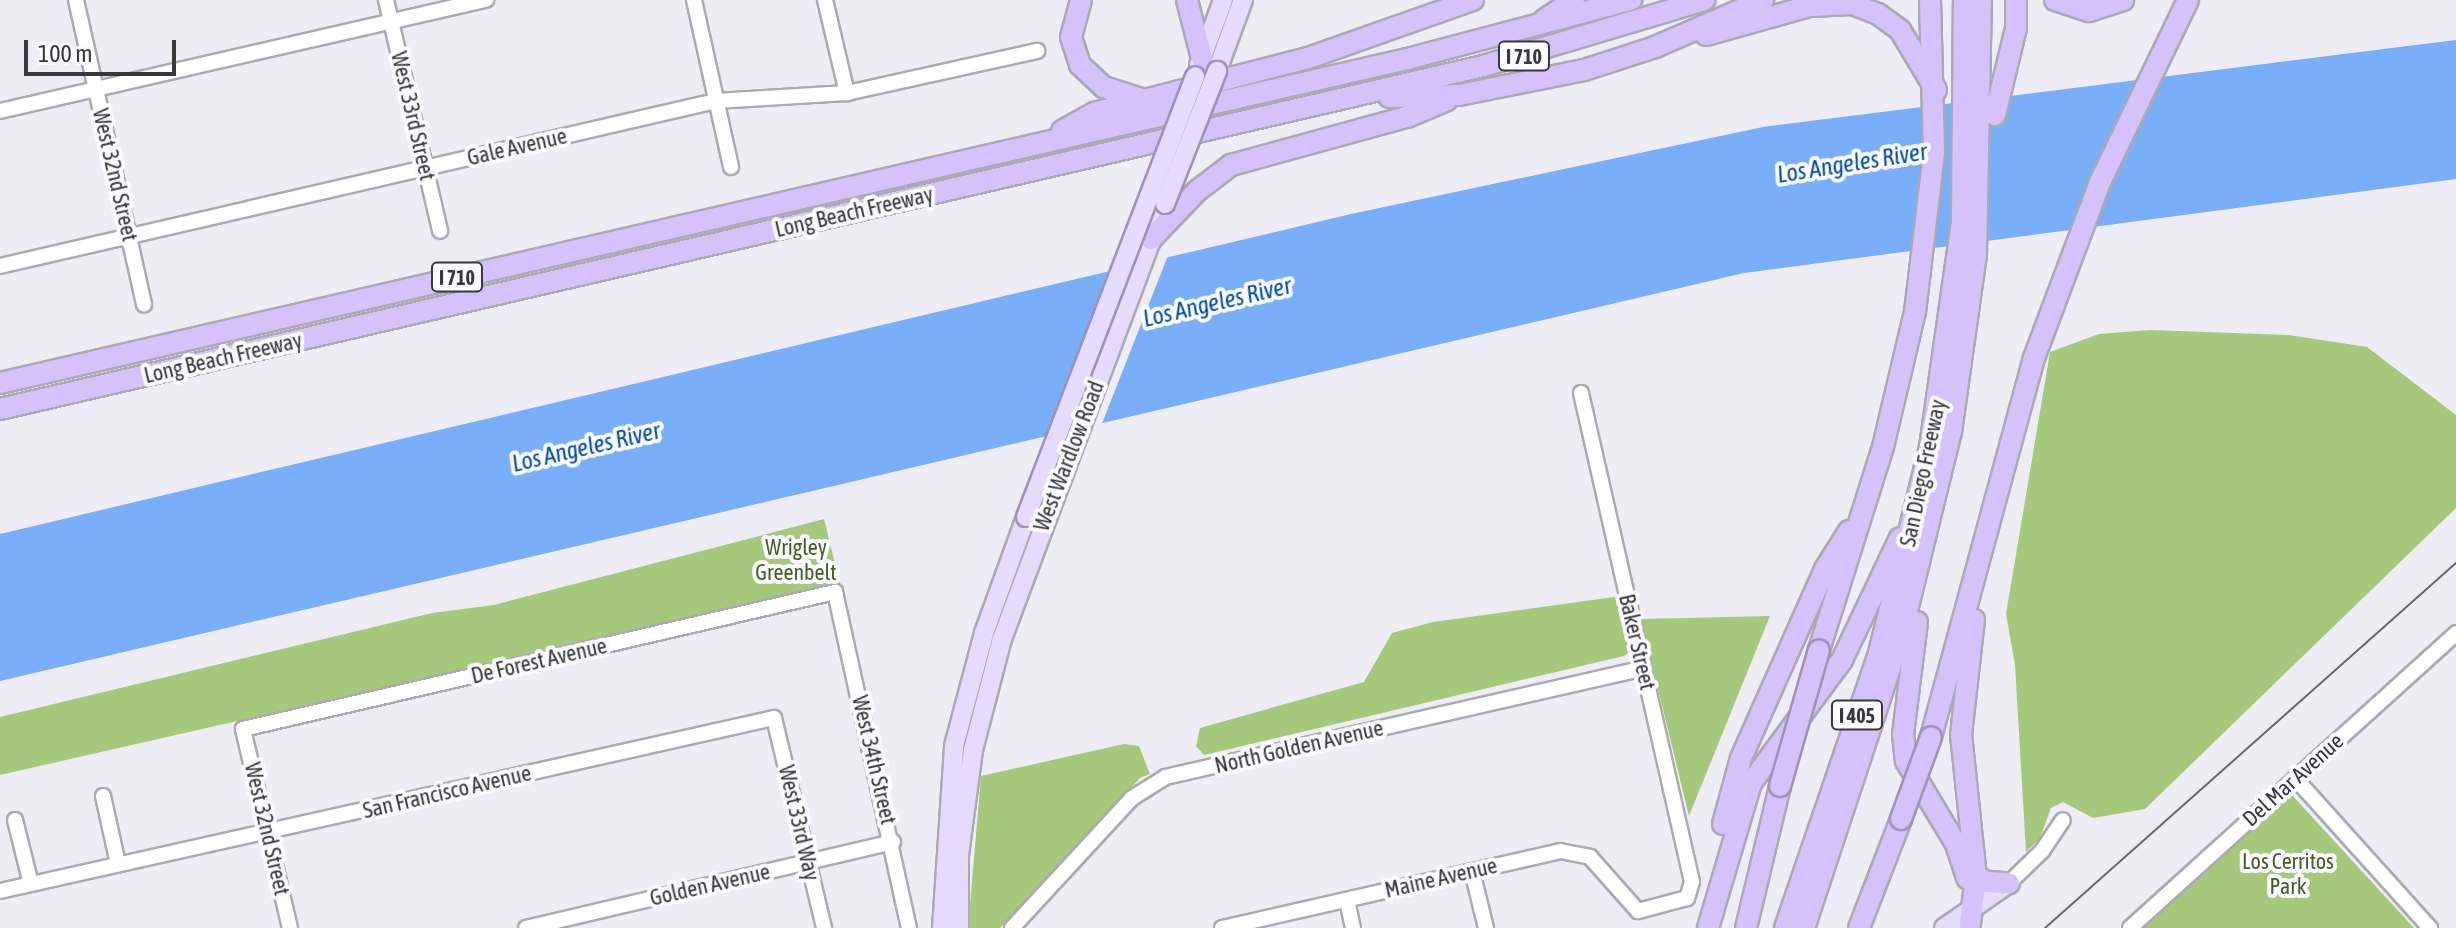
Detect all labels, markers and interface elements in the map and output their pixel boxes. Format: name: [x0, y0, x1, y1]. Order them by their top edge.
scale bar: [28, 24, 180, 74]
text: 100 m: [38, 40, 92, 67]
road number: I 710: [1496, 40, 1552, 72]
street label: West 33rd Street: [385, 49, 441, 183]
street label: West 32nd Street: [87, 106, 143, 244]
street label: Gale Avenue: [465, 123, 569, 171]
water label: Los Angeles River: [1775, 137, 1929, 189]
street label: Long Beach Freeway: [772, 181, 936, 243]
road number: I 710: [429, 261, 485, 293]
water label: Los Angeles River: [1140, 271, 1294, 333]
street label: Long Beach Freeway: [141, 327, 305, 389]
street label: West Wardlow Road: [1028, 377, 1110, 535]
street label: San Diego Freeway: [1895, 397, 1951, 549]
water label: Los Angeles River: [509, 416, 663, 478]
park label: Wrigley Greenbelt: [755, 534, 837, 586]
street label: Baker Street: [1613, 591, 1661, 693]
street label: De Forest Avenue: [469, 633, 609, 689]
street label: West 34th Street: [846, 693, 902, 827]
road number: I 405: [1829, 699, 1885, 731]
street label: North Golden Avenue: [1212, 715, 1386, 779]
street label: Del Mar Avenue: [2237, 728, 2349, 832]
street label: West 32nd Street: [239, 760, 295, 898]
street label: San Francisco Avenue: [360, 760, 534, 824]
street label: West 33rd Way: [773, 763, 825, 883]
park label: Los Cerritos Park: [2242, 848, 2334, 900]
street label: Maine Avenue: [1382, 852, 1500, 904]
street label: Golden Avenue: [647, 858, 773, 912]

